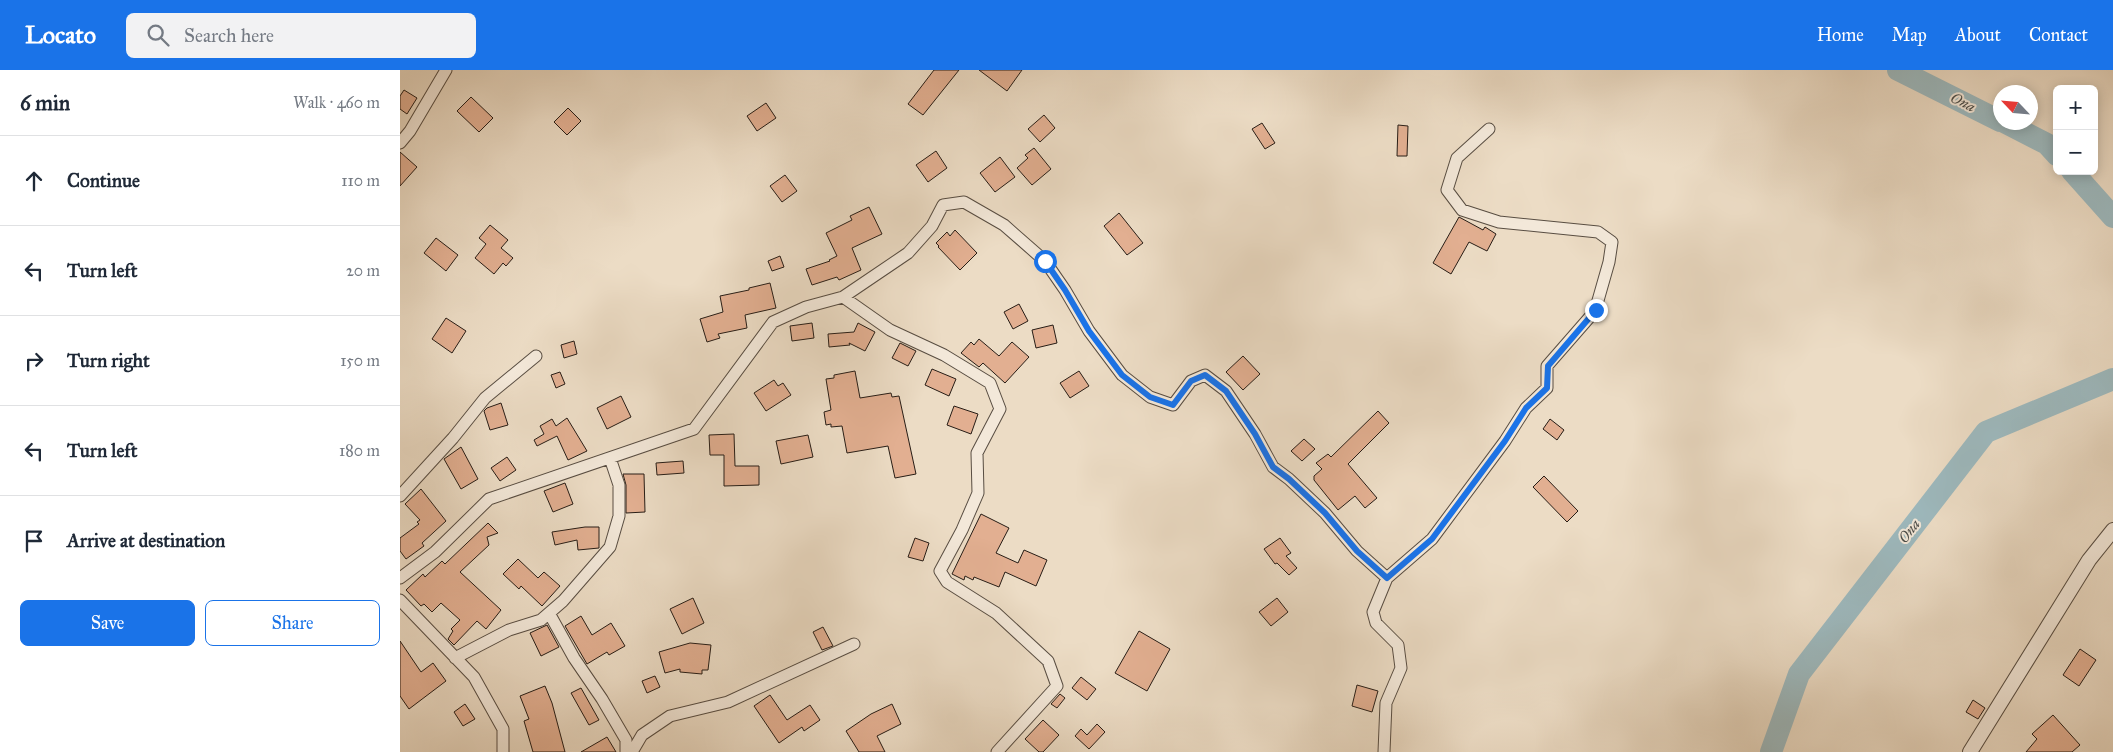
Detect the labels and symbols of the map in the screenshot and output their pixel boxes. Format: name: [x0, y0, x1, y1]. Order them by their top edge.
north arrow: [1993, 85, 2038, 130]
water label: Ona: [1948, 88, 1978, 116]
route start: [1034, 250, 1057, 273]
route end: [1585, 299, 1608, 322]
water label: Ona: [1894, 515, 1924, 547]

